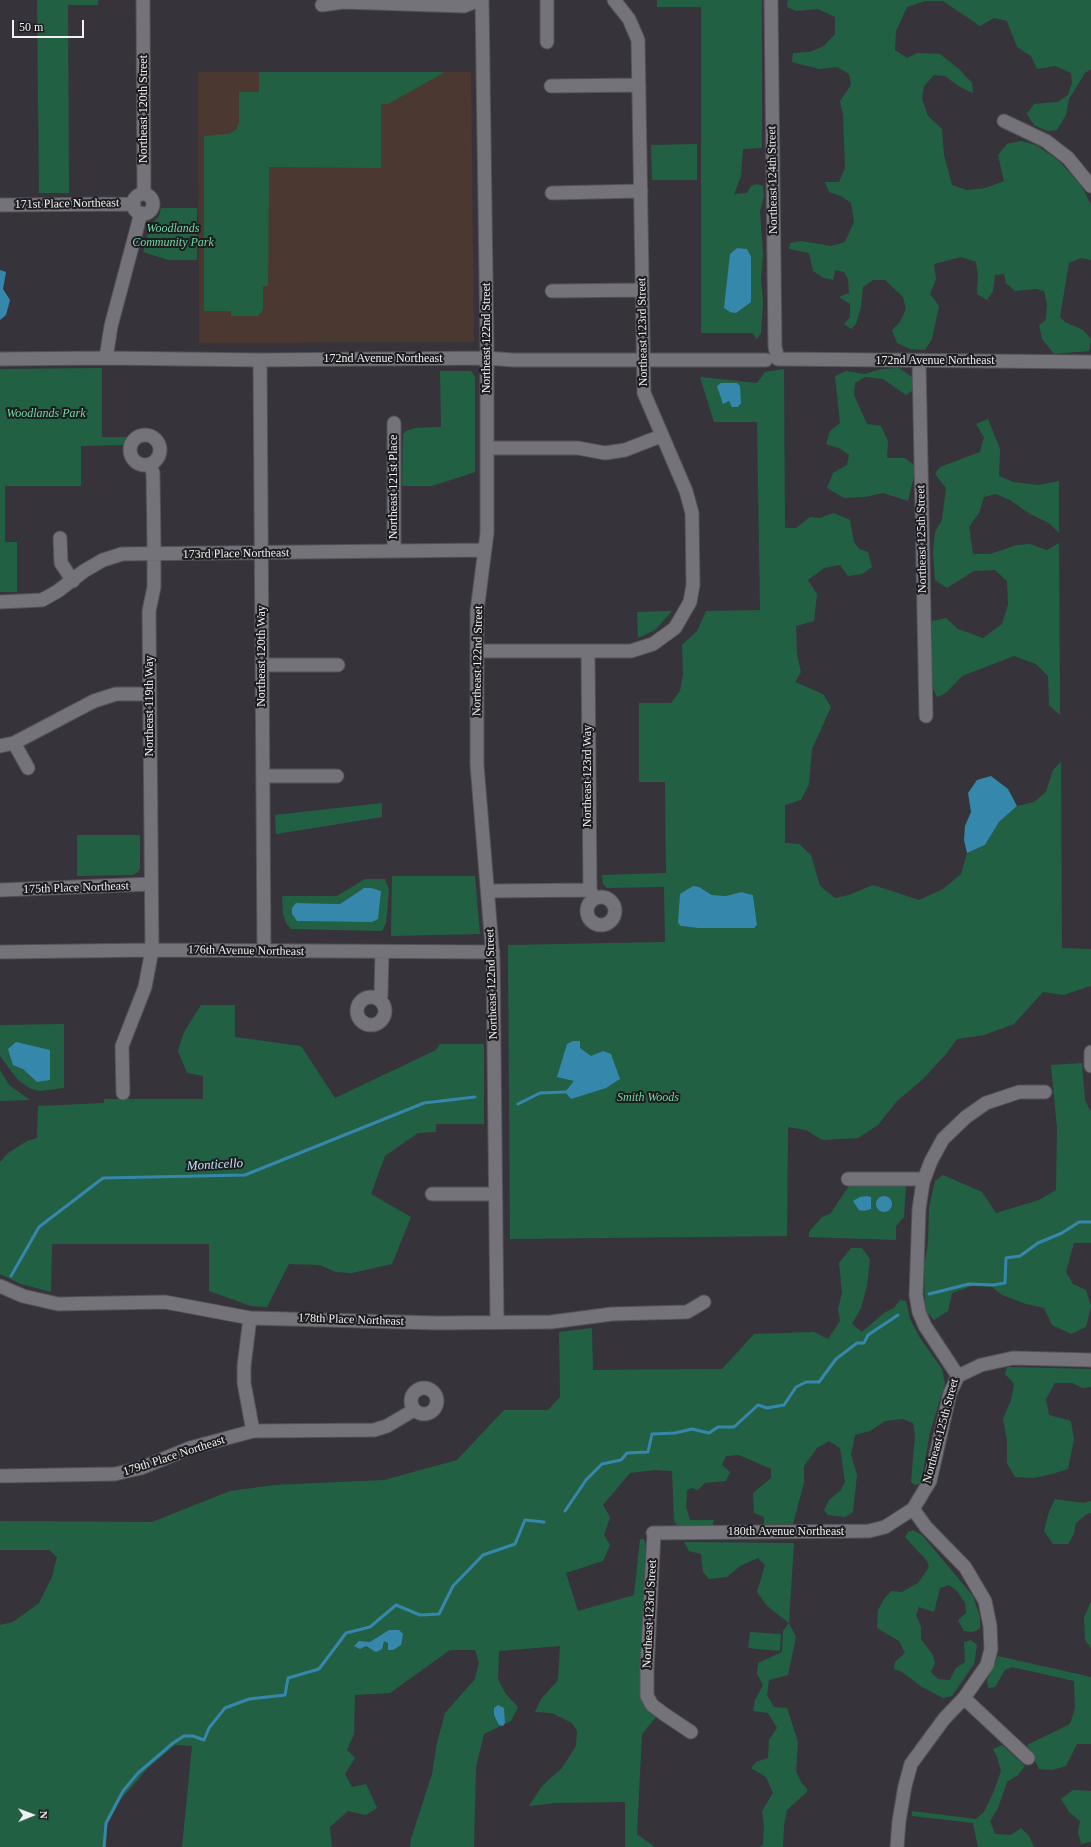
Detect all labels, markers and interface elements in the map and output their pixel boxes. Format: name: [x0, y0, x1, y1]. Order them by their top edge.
scale bar: [14, 12, 86, 38]
text: 50 m: [19, 20, 43, 34]
street label: Northeast 120th Street: [137, 55, 151, 163]
street label: Northeast 124th Street: [765, 126, 781, 234]
street label: 171st Place Northeast: [15, 196, 119, 212]
park label: Woodlands Community Park: [132, 222, 214, 250]
street label: Northeast 123rd Street: [635, 278, 651, 386]
street label: Northeast 122nd Street: [480, 283, 494, 393]
street label: 172nd Avenue Northeast: [323, 352, 443, 366]
street label: 172nd Avenue Northeast: [875, 354, 995, 368]
park label: Woodlands Park: [6, 407, 86, 421]
street label: Northeast 121st Place: [387, 435, 401, 539]
street label: Northeast 125th Street: [914, 485, 930, 593]
street label: 173rd Place Northeast: [183, 546, 289, 562]
street label: Northeast 120th Way: [255, 605, 269, 707]
street label: Northeast 122nd Street: [470, 606, 486, 716]
street label: Northeast 119th Way: [143, 655, 157, 757]
street label: Northeast 123rd Way: [581, 725, 595, 827]
street label: 175th Place Northeast: [23, 879, 129, 897]
street label: Northeast 122nd Street: [483, 928, 501, 1040]
street label: 176th Avenue Northeast: [188, 943, 304, 959]
park label: Smith Woods: [617, 1091, 679, 1105]
water label: Monticello: [186, 1156, 244, 1174]
street label: 178th Place Northeast: [298, 1311, 404, 1329]
street label: Northeast 125th Street: [920, 1377, 962, 1485]
street label: 179th Place Northeast: [121, 1433, 227, 1479]
street label: 180th Avenue Northeast: [728, 1525, 844, 1539]
street label: Northeast 123rd Street: [640, 1559, 660, 1669]
north arrow: [12, 1795, 52, 1835]
text: N: [38, 1811, 50, 1819]

